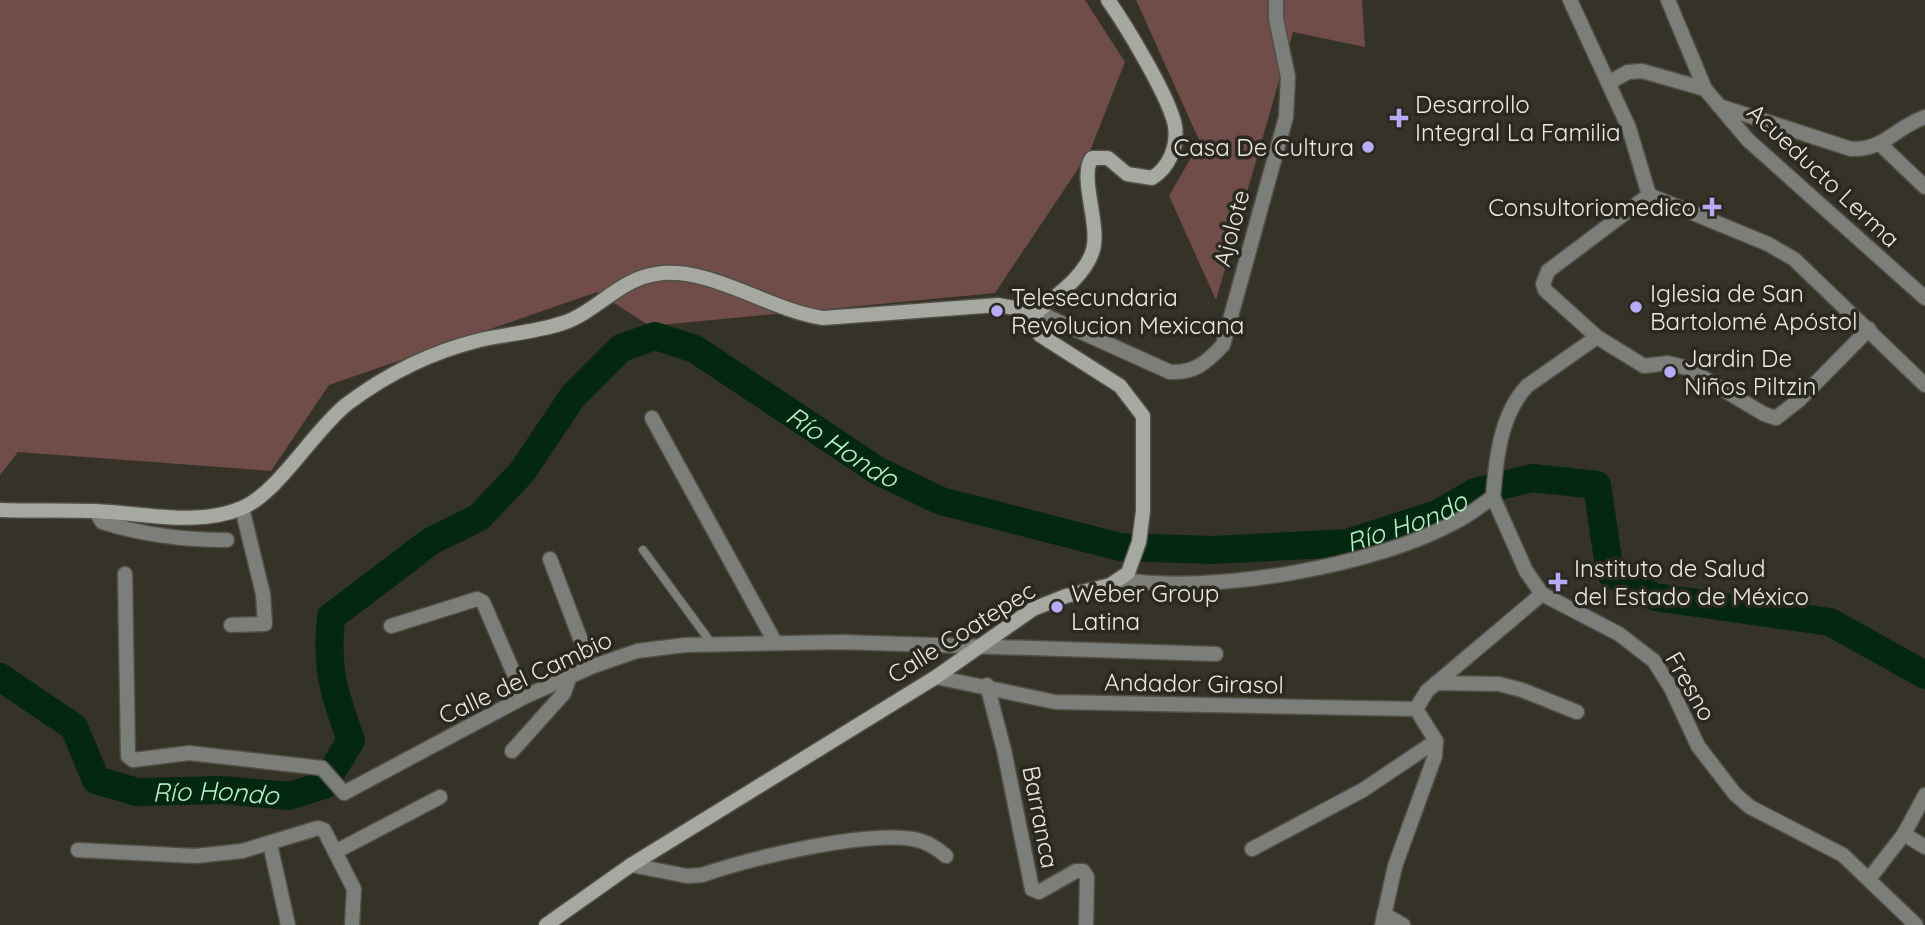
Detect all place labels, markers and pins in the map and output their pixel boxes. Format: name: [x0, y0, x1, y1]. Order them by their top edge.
place label: Desarrollo Integral La Familia: [1415, 89, 1621, 147]
marker: Desarrollo Integral La Familia: [1389, 108, 1409, 128]
place label: Casa De Cultura: [1174, 132, 1354, 162]
marker: Casa De Cultura: [1360, 139, 1376, 155]
place label: Consultoriomedico: [1488, 192, 1696, 222]
marker: Consultoriomedico: [1702, 197, 1722, 217]
place label: Iglesia de San Bartolomé Apóstol: [1650, 278, 1858, 336]
place label: Telesecundaria Revolucion Mexicana: [1011, 282, 1244, 340]
marker: Iglesia de San Bartolomé Apóstol: [1628, 299, 1644, 315]
marker: Telesecundaria Revolucion Mexicana: [989, 303, 1005, 319]
place label: Jardin De Niños Piltzin: [1684, 343, 1816, 401]
marker: Jardin De Niños Piltzin: [1662, 364, 1678, 380]
place label: Instituto de Salud del Estado de México: [1574, 553, 1809, 611]
marker: Instituto de Salud del Estado de México: [1548, 572, 1568, 592]
place label: Weber Group Latina: [1071, 578, 1219, 636]
marker: Weber Group Latina: [1049, 599, 1065, 615]

